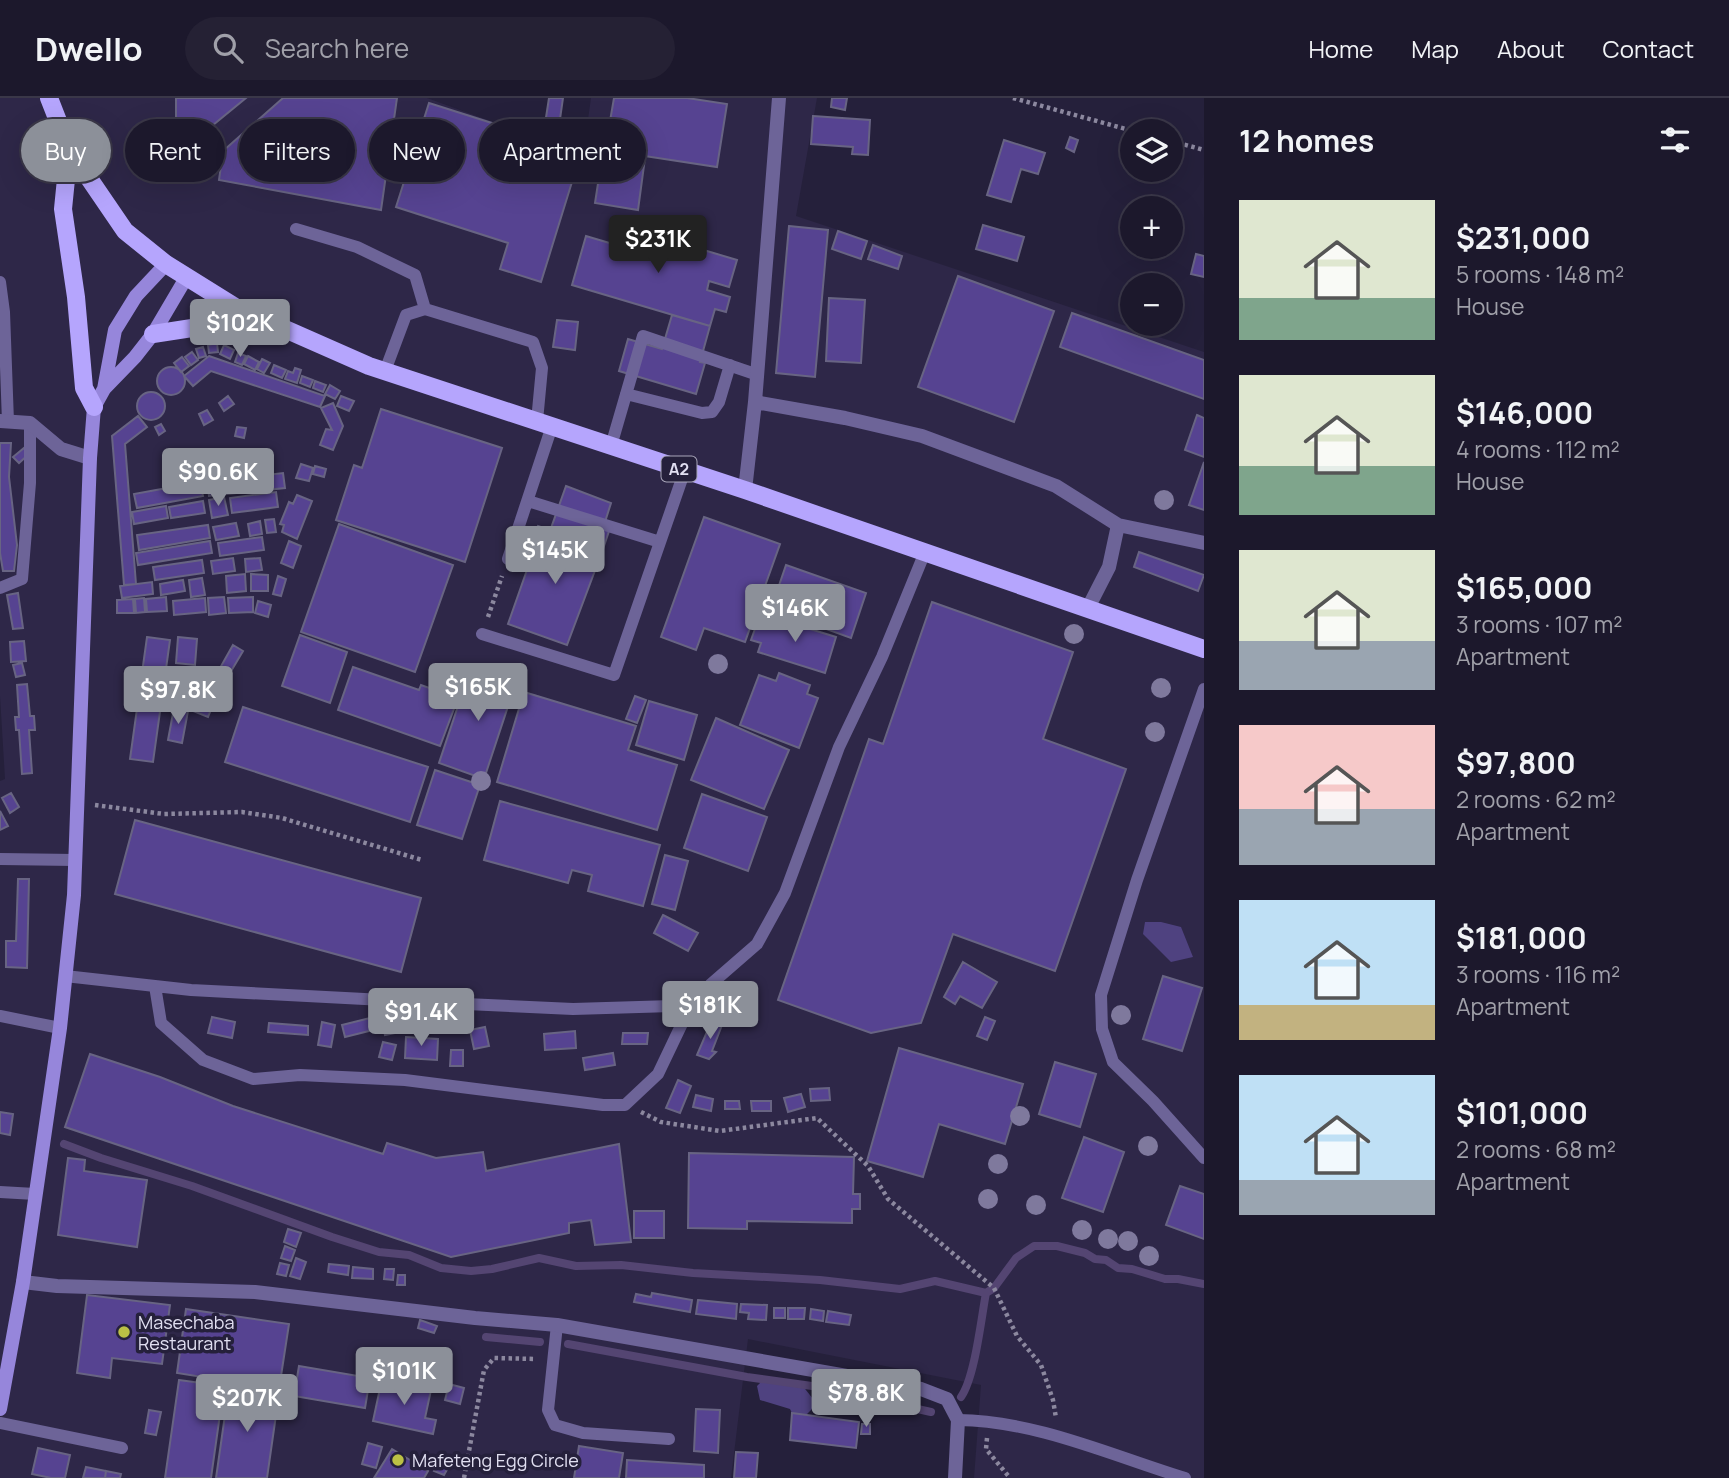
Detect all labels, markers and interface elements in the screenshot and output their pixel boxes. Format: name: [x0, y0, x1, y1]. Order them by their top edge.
search box: [185, 17, 675, 80]
text: Dwello: [35, 26, 143, 71]
icon: search: [209, 29, 247, 67]
text: Search here: [265, 30, 409, 66]
text: Home: [1308, 32, 1373, 65]
text: Map: [1411, 32, 1459, 65]
text: About: [1497, 32, 1565, 65]
text: Contact: [1603, 32, 1694, 65]
chip: Buy: [21, 119, 111, 182]
chip: Rent: [125, 119, 225, 182]
chip: Filters: [239, 119, 355, 182]
chip: New: [369, 119, 465, 182]
chip: Apartment: [479, 119, 646, 182]
map controls: [1120, 119, 1183, 336]
button: layers: [1120, 119, 1183, 182]
text: 12 homes: [1239, 120, 1374, 161]
icon: filters: [1656, 121, 1694, 159]
button: +: [1120, 196, 1183, 259]
pin: $231K: [609, 216, 707, 275]
text: $231,000: [1456, 217, 1590, 258]
text: $231K: [625, 222, 691, 254]
icon: home: [1295, 228, 1379, 312]
text: 5 rooms · 148 m²: [1456, 258, 1624, 290]
button: −: [1120, 273, 1183, 336]
text: House: [1456, 290, 1525, 322]
pin: $102K: [191, 300, 289, 359]
text: $102K: [206, 306, 274, 338]
text: $146,000: [1456, 392, 1593, 433]
icon: home: [1295, 403, 1379, 487]
text: 4 rooms · 112 m²: [1456, 433, 1620, 465]
pin: $90.6K: [161, 448, 275, 508]
text: $90.6K: [178, 455, 258, 487]
road number: A2: [662, 456, 696, 482]
text: House: [1456, 465, 1525, 497]
pin: $145K: [506, 526, 604, 586]
text: $145K: [522, 533, 588, 565]
text: $165,000: [1456, 567, 1593, 608]
icon: home: [1295, 578, 1379, 662]
pin: $146K: [746, 584, 844, 644]
text: $146K: [761, 591, 829, 623]
text: 3 rooms · 107 m²: [1456, 608, 1622, 640]
text: Apartment: [1456, 640, 1570, 672]
pin: $165K: [429, 664, 527, 723]
pin: $97.8K: [121, 666, 235, 726]
text: $165K: [444, 670, 512, 702]
text: $97.8K: [140, 673, 216, 705]
text: $97,800: [1456, 742, 1576, 783]
icon: home: [1295, 753, 1379, 837]
text: 2 rooms · 62 m²: [1456, 783, 1616, 815]
text: Apartment: [1456, 815, 1570, 847]
text: $181,000: [1456, 917, 1587, 958]
icon: home: [1295, 928, 1379, 1012]
text: 3 rooms · 116 m²: [1456, 958, 1620, 990]
pin: $181K: [661, 982, 759, 1041]
pin: $91.4K: [364, 988, 478, 1048]
text: $181K: [678, 988, 742, 1020]
text: Apartment: [1456, 990, 1570, 1022]
text: $91.4K: [384, 995, 458, 1027]
text: $101,000: [1456, 1092, 1588, 1133]
icon: home: [1295, 1103, 1379, 1187]
text: 2 rooms · 68 m²: [1456, 1133, 1616, 1165]
text: Apartment: [1456, 1165, 1570, 1197]
place label: Masechaba Restaurant: [138, 1310, 234, 1355]
marker: Masechaba Restaurant: [116, 1324, 132, 1340]
pin: $101K: [355, 1348, 453, 1407]
text: $101K: [372, 1354, 436, 1386]
pin: $78.8K: [809, 1370, 923, 1429]
pin: $207K: [198, 1374, 296, 1434]
text: $78.8K: [828, 1376, 904, 1408]
text: $207K: [212, 1381, 282, 1413]
place label: Mafeteng Egg Circle: [412, 1448, 579, 1472]
marker: Mafeteng Egg Circle: [390, 1452, 406, 1468]

